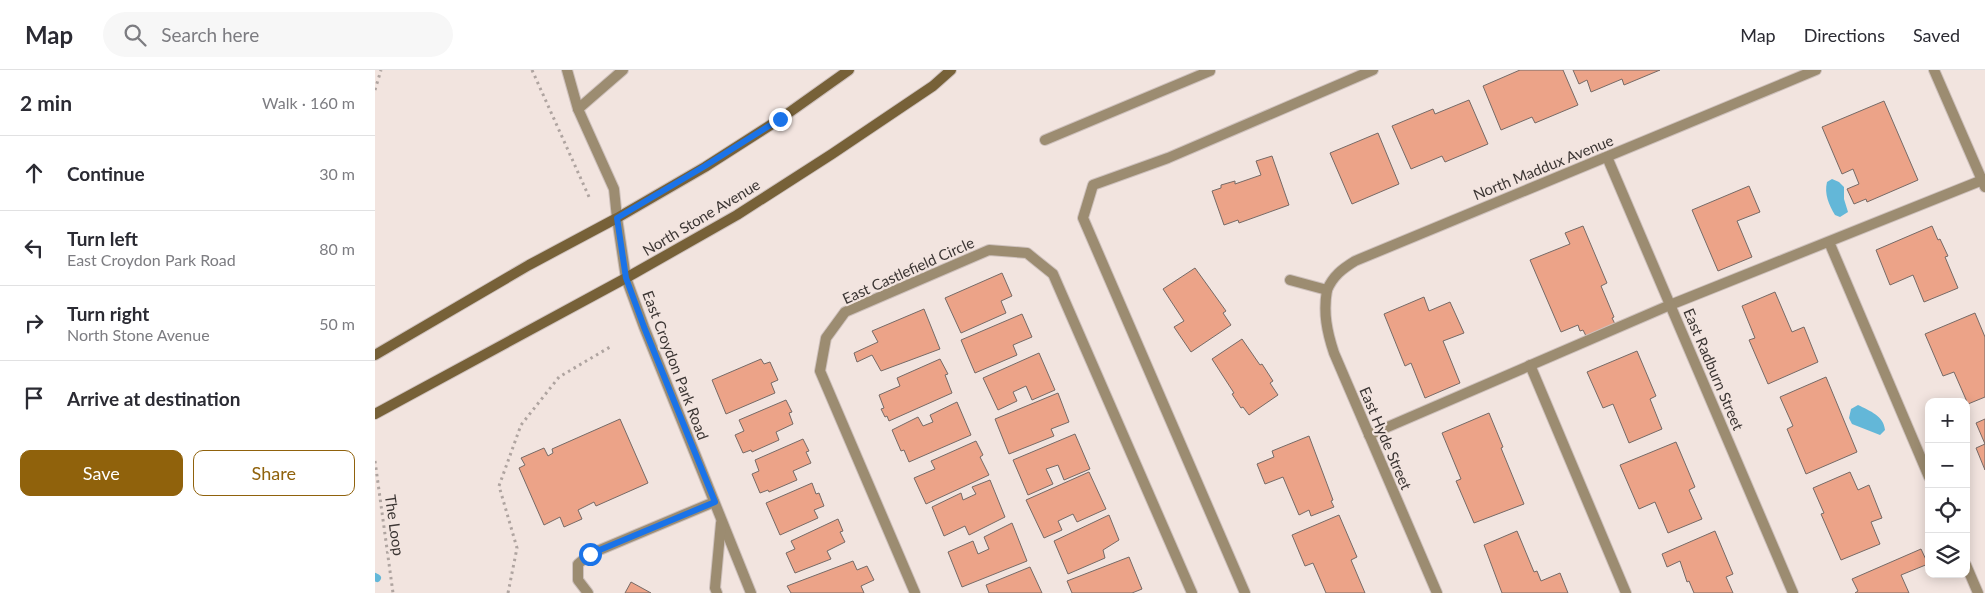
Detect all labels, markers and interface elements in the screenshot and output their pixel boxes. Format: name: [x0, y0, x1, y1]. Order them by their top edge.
search box: [103, 12, 453, 57]
text: Map: [25, 20, 73, 49]
icon: search: [121, 21, 149, 49]
text: Search here: [161, 23, 259, 46]
text: Map: [1740, 24, 1776, 46]
text: Directions: [1804, 24, 1885, 46]
text: Saved: [1913, 24, 1960, 46]
text: 2 min: [20, 90, 72, 115]
text: Walk · 160 m: [262, 93, 355, 112]
route end: [769, 108, 792, 131]
street label: North Maddux Avenue: [1470, 131, 1616, 203]
icon: ahead: [20, 159, 48, 187]
text: Continue: [67, 162, 145, 185]
text: 30 m: [319, 164, 355, 183]
street label: North Stone Avenue: [639, 175, 763, 259]
text: Turn left: [67, 227, 138, 250]
street label: East Castlefield Circle: [839, 233, 977, 307]
icon: left: [20, 234, 48, 262]
text: 80 m: [319, 239, 355, 258]
text: East Croydon Park Road: [67, 250, 236, 269]
street label: East Croydon Park Road: [639, 288, 713, 442]
text: Turn right: [67, 302, 149, 325]
street label: East Radburn Street: [1680, 305, 1748, 433]
icon: right: [20, 309, 48, 337]
text: 50 m: [319, 314, 355, 333]
text: North Stone Avenue: [67, 325, 210, 344]
icon: arrive: [20, 384, 48, 412]
street label: East Hyde Street: [1356, 384, 1416, 493]
text: Arrive at destination: [67, 387, 240, 410]
map controls: [1925, 398, 1970, 578]
button: +: [1925, 398, 1970, 443]
button: −: [1925, 443, 1970, 488]
button: Save: [20, 450, 183, 496]
button: Share: [193, 450, 355, 496]
button: locate: [1925, 488, 1970, 533]
street label: The Loop: [382, 493, 408, 557]
button: layers: [1925, 533, 1970, 578]
route start: [579, 543, 602, 566]

